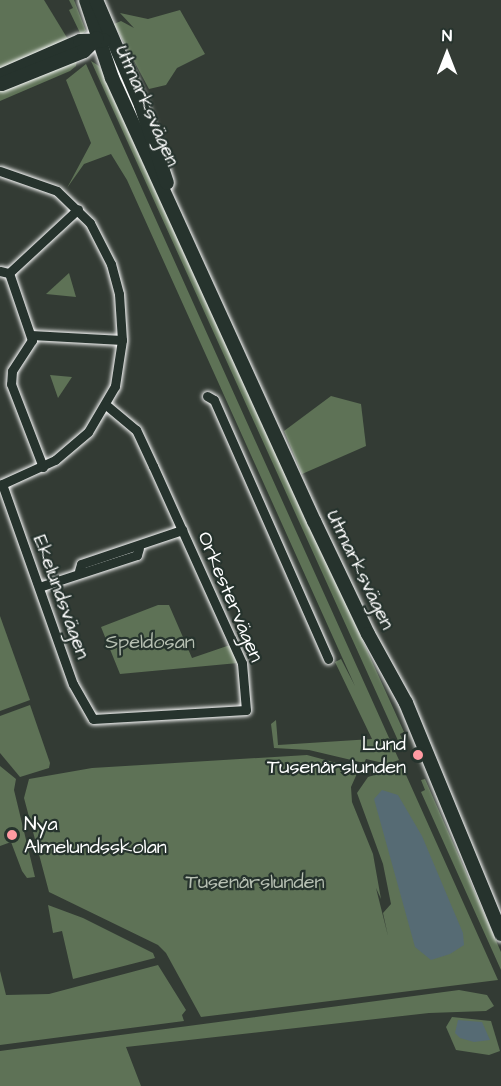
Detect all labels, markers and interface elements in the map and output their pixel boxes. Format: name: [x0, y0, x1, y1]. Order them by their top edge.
north arrow: [417, 24, 477, 84]
text: N: [442, 25, 452, 47]
street label: Utmarksvägen: [110, 42, 184, 170]
street label: Utmarksvägen: [321, 506, 399, 634]
street label: Orkestervägen: [192, 528, 268, 666]
street label: Ekelundsvägen: [27, 532, 95, 662]
park label: Speldosan: [105, 630, 195, 654]
place label: Lund Tusenårslunden: [267, 732, 406, 779]
marker: Lund Tusenårslunden: [411, 748, 425, 762]
place label: Nya Almelundsskolan: [24, 812, 167, 859]
marker: Nya Almelundsskolan: [5, 828, 19, 842]
park label: Tusenårslunden: [185, 870, 325, 894]

